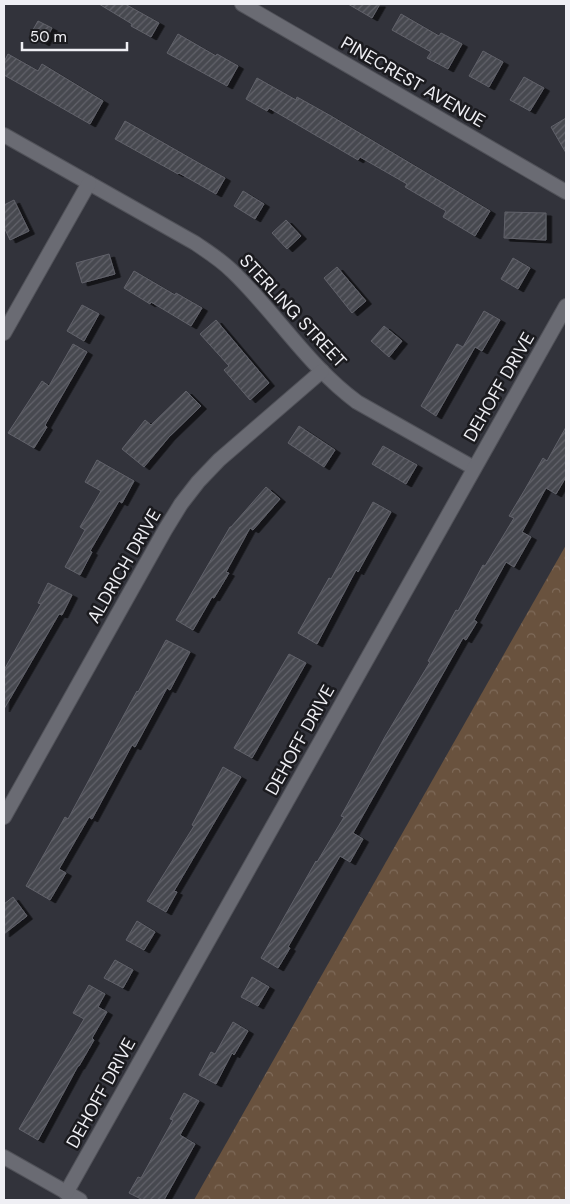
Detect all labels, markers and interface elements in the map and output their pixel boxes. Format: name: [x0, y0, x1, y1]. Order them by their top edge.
scale bar: [22, 20, 128, 52]
text: 50 m: [30, 27, 67, 47]
street label: PINECREST AVENUE: [336, 31, 490, 133]
street label: STERLING STREET: [234, 249, 352, 373]
street label: DEHOFF DRIVE: [458, 328, 540, 446]
street label: ALDRICH DRIVE: [82, 504, 166, 628]
street label: DEHOFF DRIVE: [260, 681, 340, 799]
street label: DEHOFF DRIVE: [61, 1034, 141, 1152]

